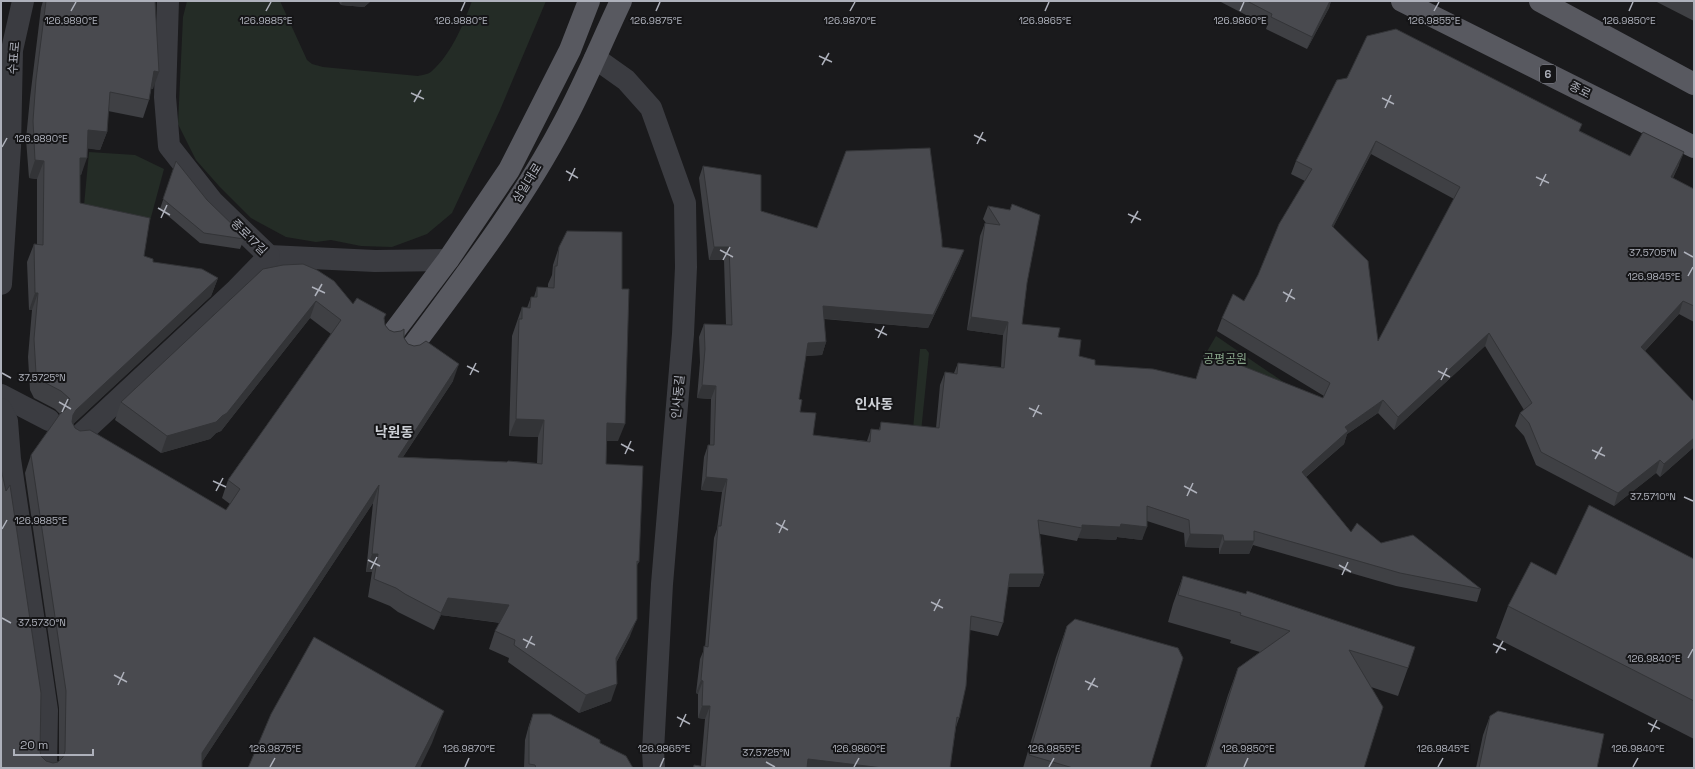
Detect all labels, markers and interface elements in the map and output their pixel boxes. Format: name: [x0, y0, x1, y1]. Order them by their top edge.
text: 126.9890°E: [44, 14, 98, 27]
text: 126.9885°E: [240, 14, 293, 27]
text: 126.9880°E: [434, 14, 488, 27]
text: 126.9875°E: [630, 14, 682, 27]
text: 126.9870°E: [824, 14, 877, 27]
text: 126.9865°E: [1019, 14, 1072, 27]
text: 126.9860°E: [1213, 14, 1267, 27]
text: 126.9855°E: [1408, 14, 1461, 27]
text: 126.9850°E: [1602, 14, 1656, 27]
street label: 수표로: [5, 41, 23, 75]
road number: 6: [1540, 65, 1556, 83]
street label: 종로: [1567, 78, 1593, 102]
text: 126.9890°E: [14, 132, 68, 145]
street label: 삼일대로: [509, 160, 545, 206]
street label: 종로17길: [227, 215, 271, 259]
text: 37.5705°N: [1629, 246, 1677, 259]
text: 126.9845°E: [1628, 270, 1681, 283]
park label: 공평공원: [1203, 351, 1247, 367]
text: 37.5725°N: [18, 371, 66, 384]
street label: 인사동길: [668, 374, 688, 420]
district label: 인사동: [855, 395, 893, 413]
district label: 낙원동: [375, 423, 413, 441]
text: 37.5710°N: [1630, 490, 1676, 503]
text: 126.9885°E: [15, 514, 68, 527]
text: 37.5730°N: [18, 616, 66, 629]
text: 126.9840°E: [1627, 652, 1681, 665]
scale bar: [14, 731, 93, 757]
text: 20 m: [20, 737, 48, 753]
text: 126.9875°E: [249, 742, 301, 755]
text: 126.9870°E: [443, 742, 496, 755]
text: 126.9865°E: [638, 742, 691, 755]
text: 126.9860°E: [832, 742, 886, 755]
text: 126.9855°E: [1028, 742, 1081, 755]
text: 126.9850°E: [1221, 742, 1275, 755]
text: 126.9845°E: [1417, 742, 1470, 755]
text: 126.9840°E: [1611, 742, 1665, 755]
text: 37.5725°N: [742, 746, 790, 759]

